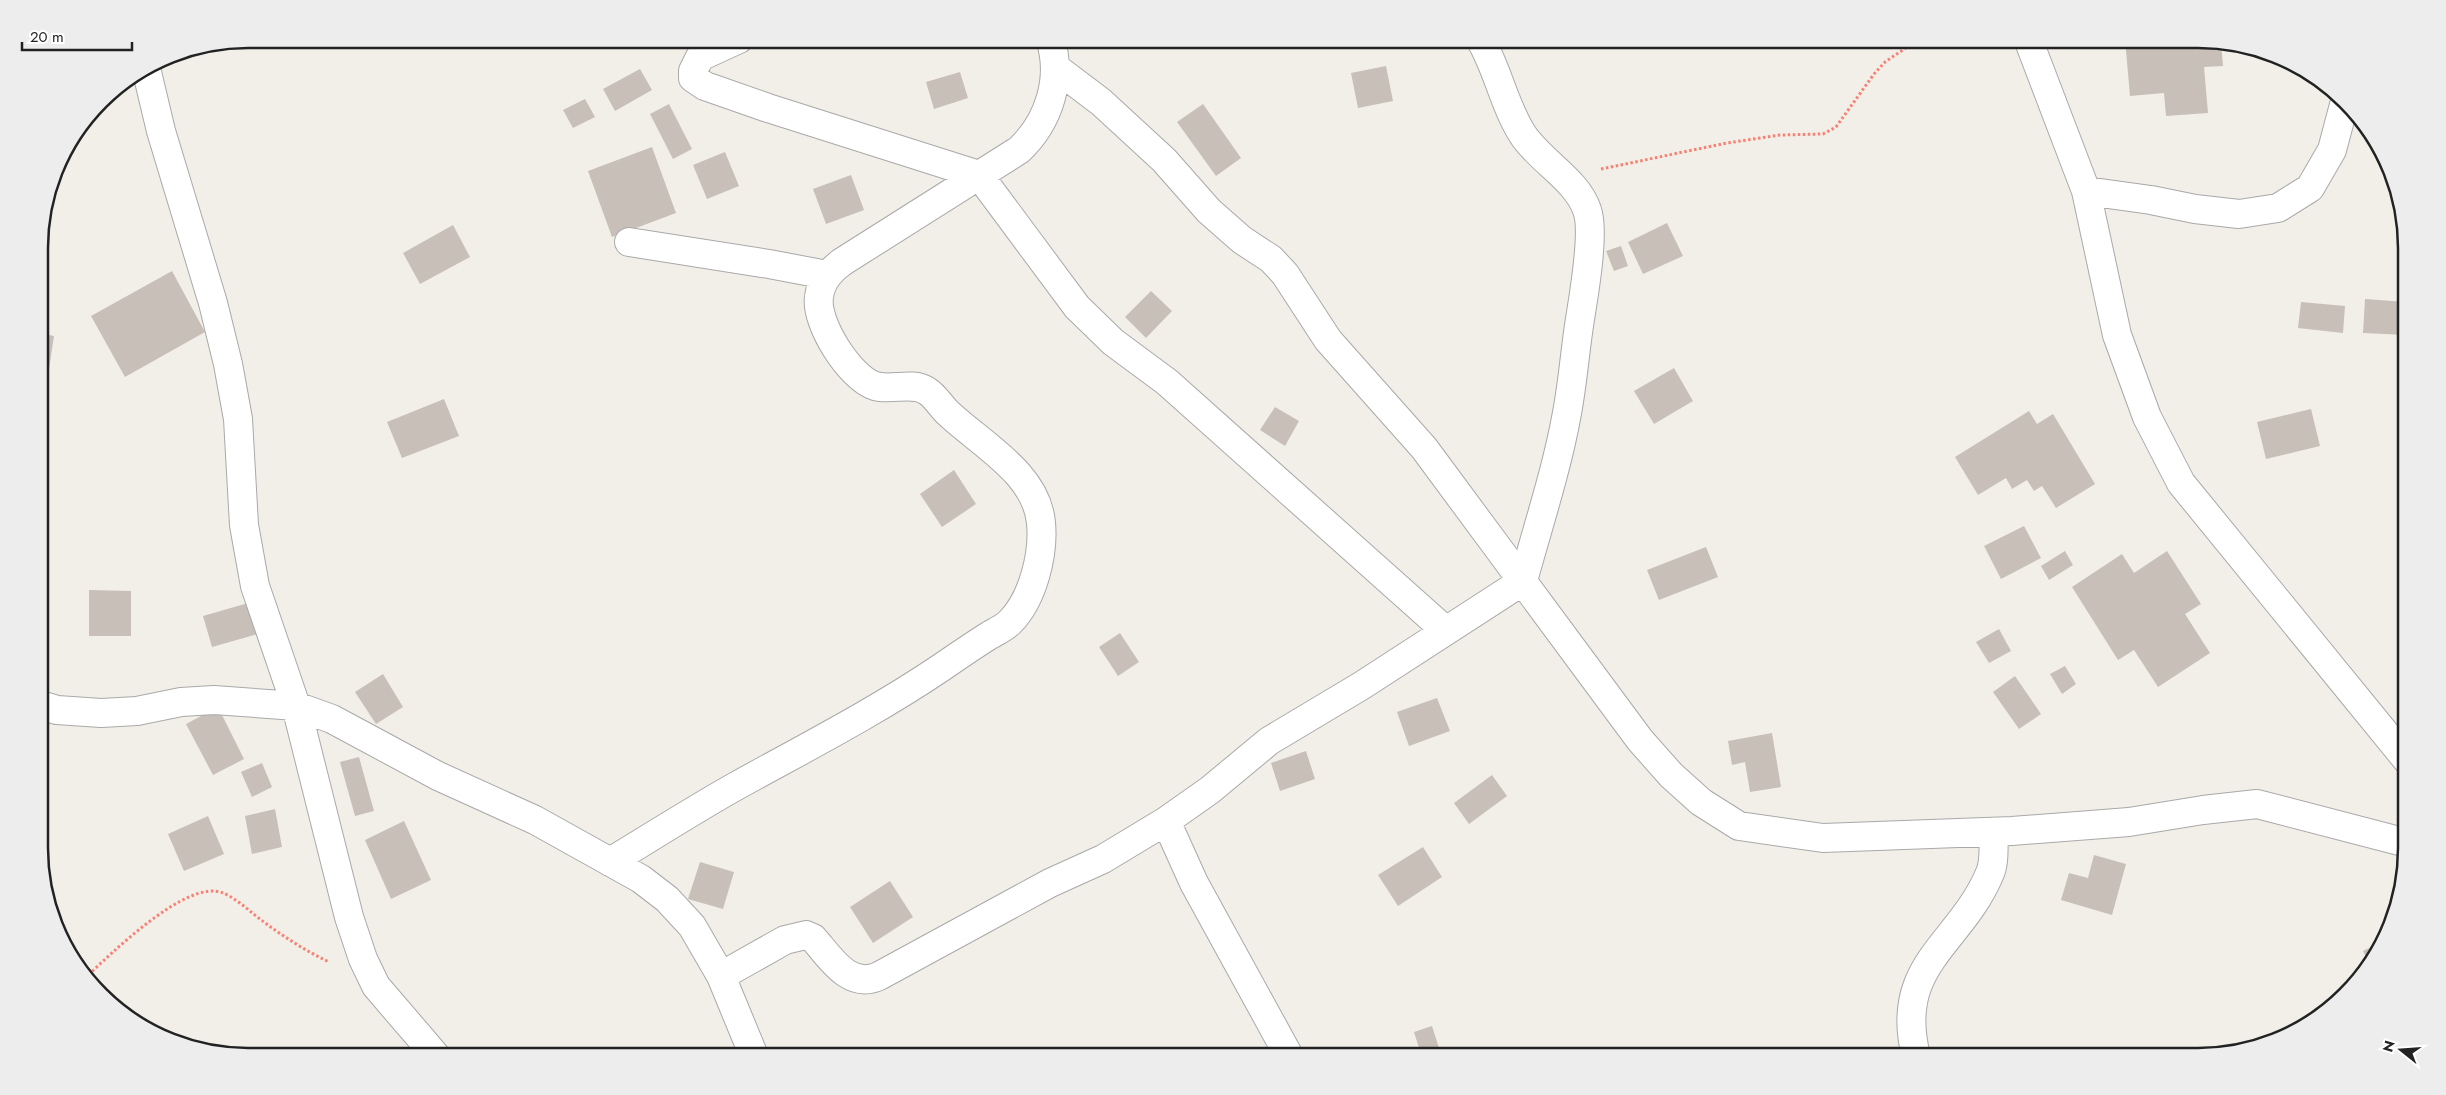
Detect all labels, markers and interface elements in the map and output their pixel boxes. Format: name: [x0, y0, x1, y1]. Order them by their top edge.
scale bar: [22, 20, 132, 52]
text: 20 m: [30, 26, 64, 48]
north arrow: [2376, 1025, 2426, 1075]
text: N: [2377, 1038, 2400, 1054]

